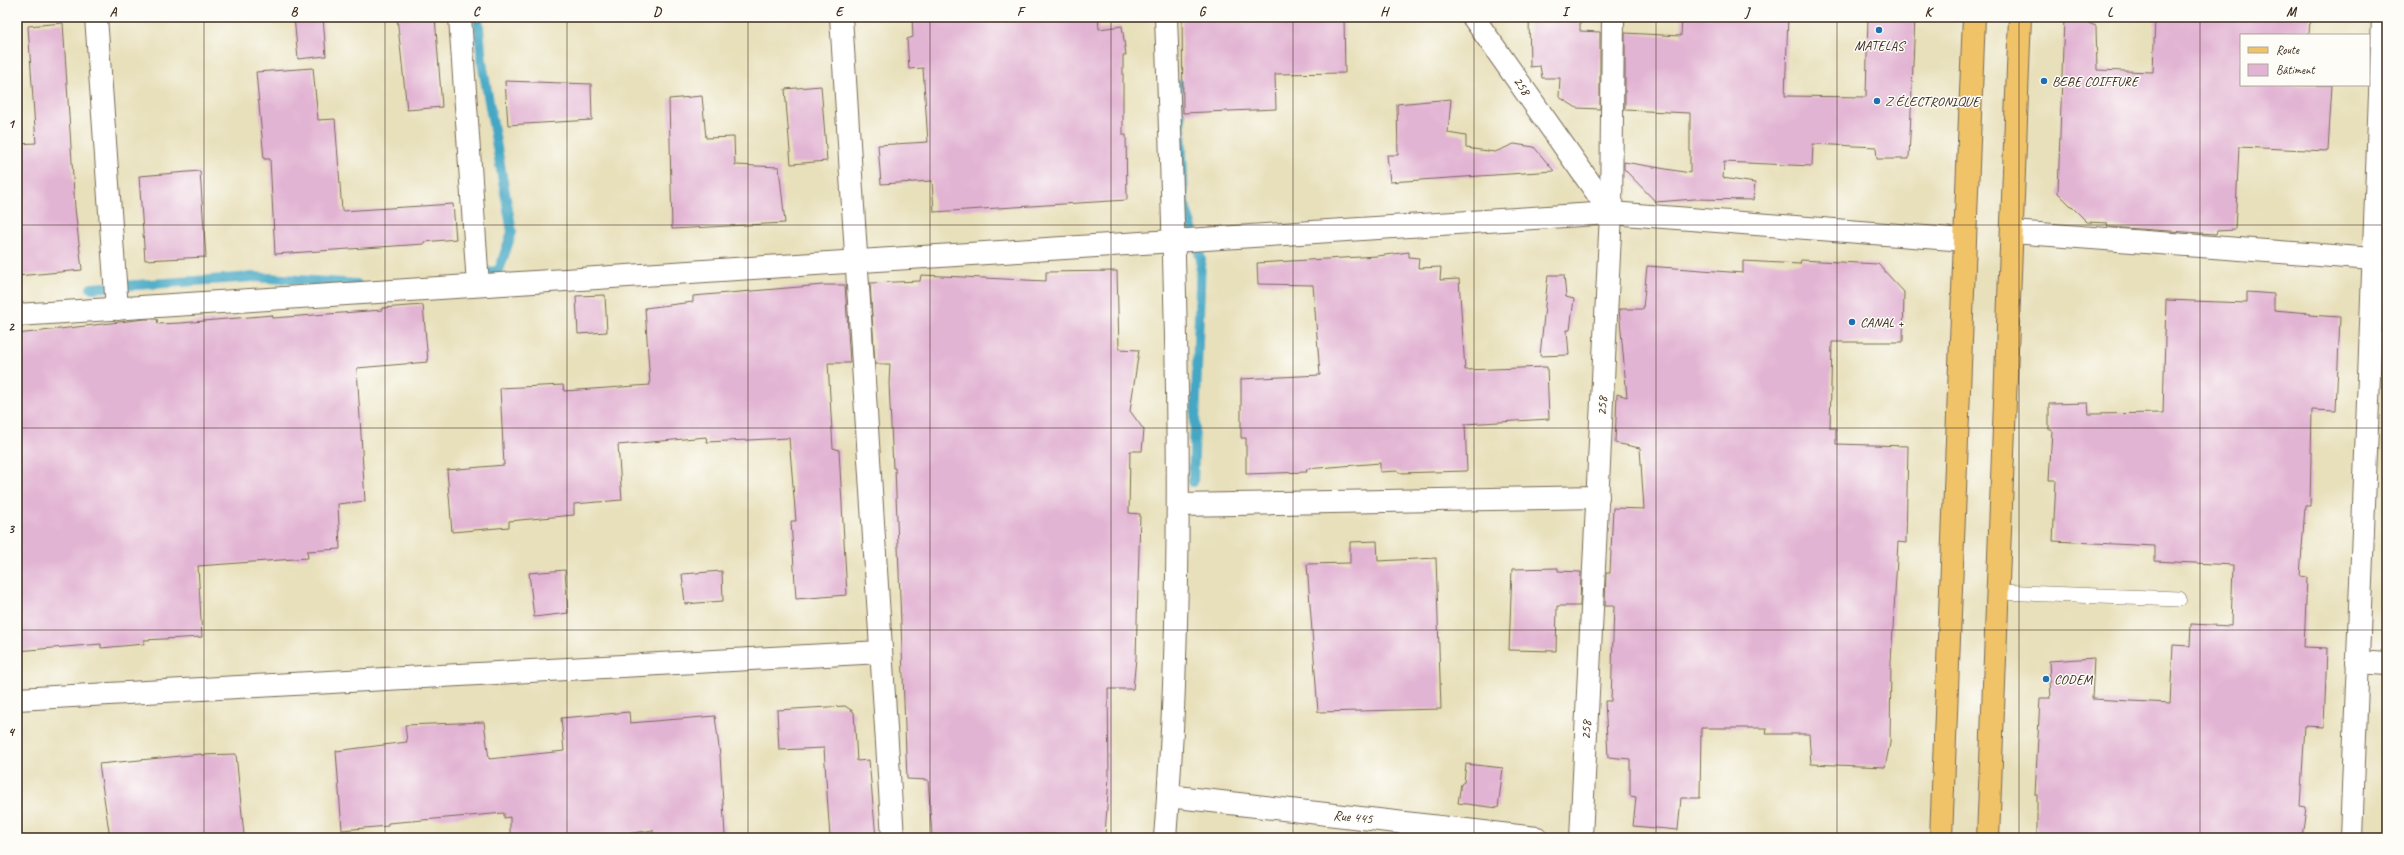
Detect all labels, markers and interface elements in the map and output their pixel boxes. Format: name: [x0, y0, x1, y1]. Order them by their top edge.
text: A: [110, 4, 118, 20]
text: B: [291, 4, 299, 20]
text: C: [473, 4, 481, 20]
text: D: [653, 4, 662, 20]
text: E: [836, 4, 845, 20]
text: F: [1017, 4, 1026, 20]
text: G: [1199, 4, 1207, 20]
text: H: [1380, 4, 1390, 20]
text: I: [1562, 4, 1571, 20]
text: J: [1744, 4, 1751, 20]
text: K: [1925, 4, 1935, 20]
text: L: [2107, 4, 2114, 20]
text: M: [2286, 4, 2297, 20]
marker: MATELAS: [1874, 25, 1884, 35]
legend: [2240, 34, 2370, 86]
place label: MATELAS: [1854, 37, 1907, 54]
text: Route: [2276, 42, 2300, 58]
text: Bâtiment: [2276, 62, 2315, 78]
street label: 258: [1510, 73, 1535, 100]
place label: BEBE COIFFURE: [2052, 73, 2140, 90]
marker: BEBE COIFFURE: [2039, 76, 2049, 86]
place label: Z ÉLECTRONIQUE: [1885, 93, 1981, 110]
marker: Z ÉLECTRONIQUE: [1872, 96, 1882, 106]
text: 1: [8, 116, 16, 132]
place label: CANAL +: [1860, 314, 1904, 331]
marker: CANAL +: [1847, 317, 1857, 327]
text: 2: [8, 319, 15, 335]
street label: 258: [1593, 394, 1611, 416]
text: 3: [8, 521, 15, 537]
place label: CODEM: [2054, 671, 2094, 688]
marker: CODEM: [2041, 674, 2051, 684]
street label: 258: [1577, 718, 1595, 740]
text: 4: [8, 724, 16, 740]
street label: Rue 445: [1333, 807, 1374, 828]

